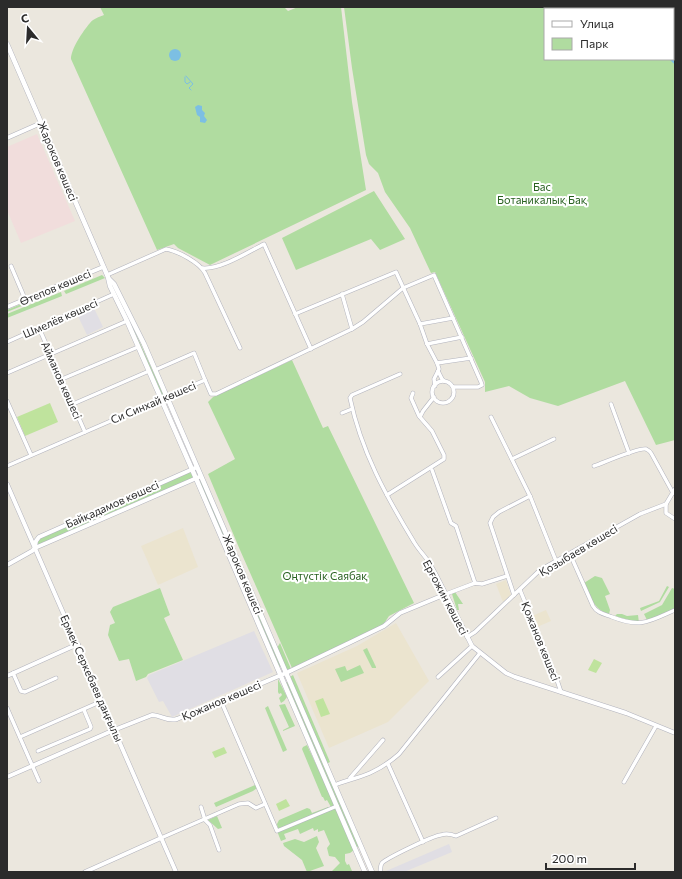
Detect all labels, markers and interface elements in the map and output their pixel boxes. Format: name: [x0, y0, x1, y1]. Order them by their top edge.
north arrow: [8, 8, 48, 48]
legend: [544, 8, 674, 60]
text: С: [19, 11, 31, 25]
text: Улица: [580, 16, 614, 30]
text: Парк: [580, 36, 609, 50]
street label: Жароков көшесі: [35, 119, 81, 203]
park label: Бас Ботаникалық Бақ: [497, 180, 587, 206]
street label: Өтепов көшесі: [17, 266, 93, 308]
street label: Шмелёв көшесі: [21, 296, 100, 340]
street label: Айманов көшесі: [39, 339, 85, 421]
street label: Си Синхай көшесі: [108, 378, 198, 426]
street label: Байқадамов көшесі: [63, 478, 161, 530]
street label: Қозыбаев көшесі: [536, 521, 620, 579]
street label: Жароков көшесі: [220, 532, 266, 616]
street label: Ерғожин көшесі: [421, 557, 471, 637]
park label: Оңтүстік Саябақ: [282, 569, 368, 582]
street label: Қожанов көшесі: [519, 599, 563, 683]
street label: Ермек Серкебаев даңғылы: [58, 612, 126, 744]
street label: Қожанов көшесі: [179, 677, 263, 723]
scale bar: [546, 845, 635, 871]
text: 200 m: [552, 851, 587, 865]

